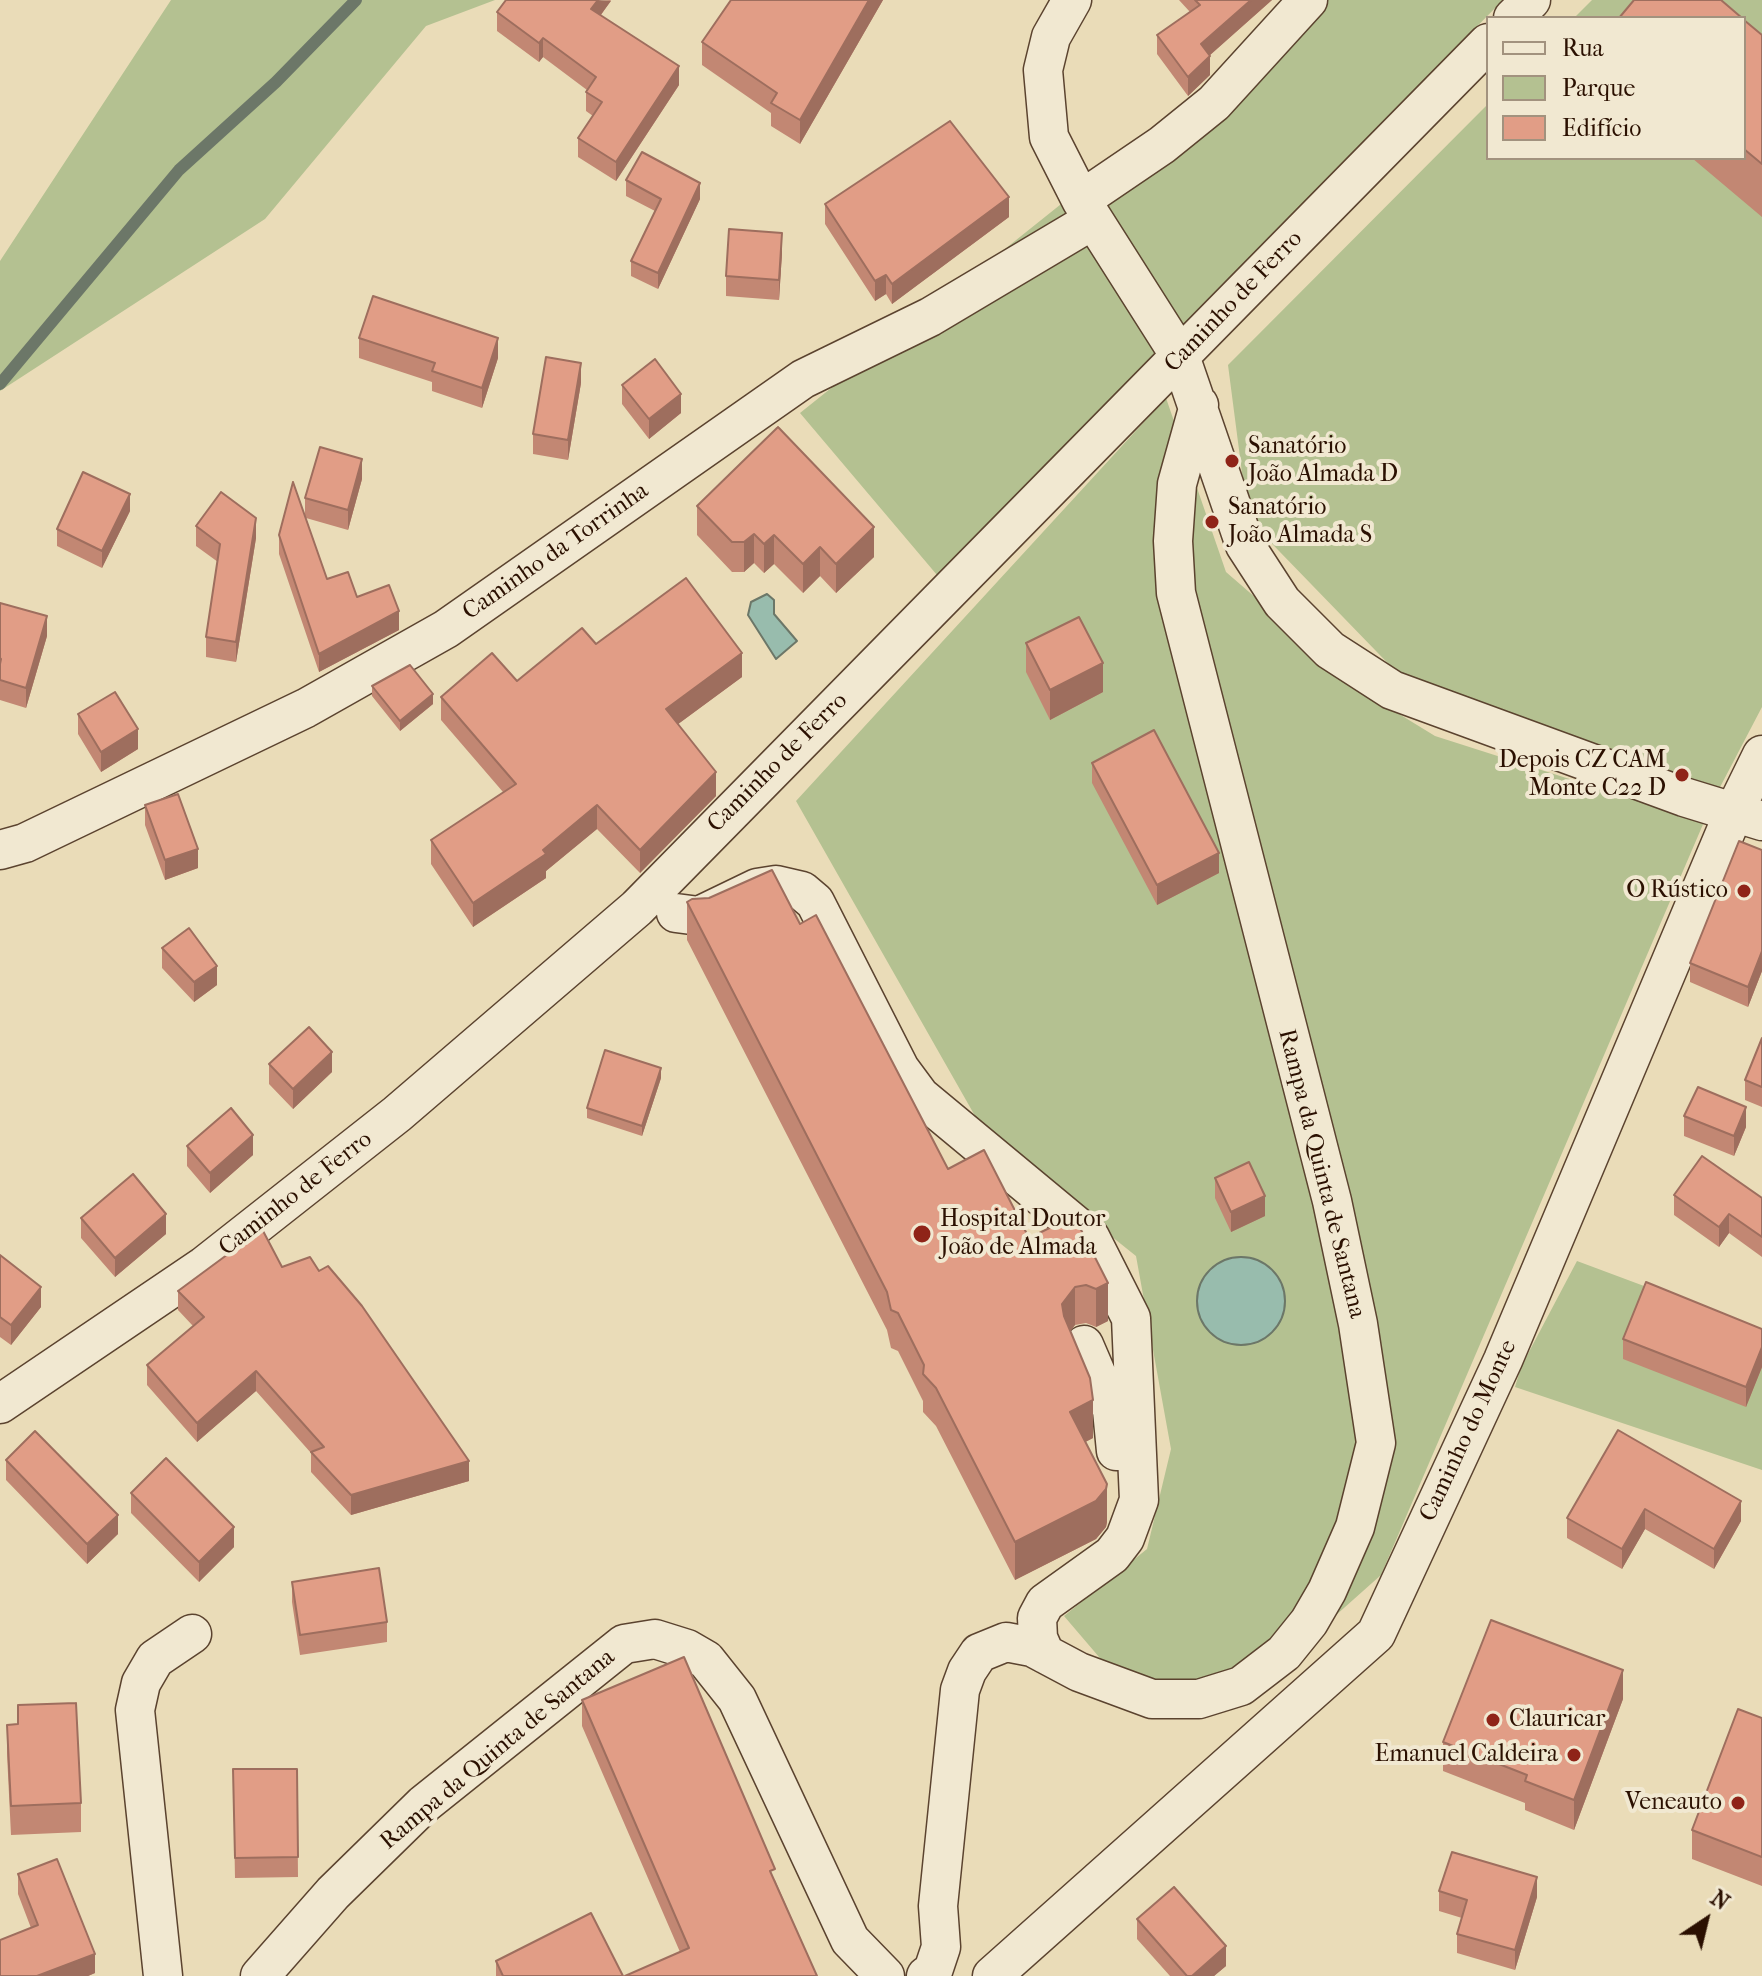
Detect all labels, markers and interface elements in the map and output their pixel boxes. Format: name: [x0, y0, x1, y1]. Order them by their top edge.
legend: [1486, 16, 1746, 160]
text: Rua: [1562, 34, 1604, 62]
text: Parque: [1562, 74, 1635, 102]
text: Edifício: [1562, 114, 1641, 142]
street label: Caminho de Ferro: [1159, 225, 1309, 379]
place label: Sanatório João Almada D: [1248, 433, 1398, 489]
marker: Sanatório João Almada D: [1223, 452, 1241, 470]
street label: Caminho da Torrinha: [458, 477, 654, 627]
place label: Sanatório João Almada S: [1228, 494, 1372, 550]
marker: Sanatório João Almada S: [1203, 513, 1221, 531]
street label: Caminho de Ferro: [702, 687, 854, 839]
place label: Depois CZ CAM Monte C22 D: [1498, 747, 1666, 803]
marker: Depois CZ CAM Monte C22 D: [1673, 766, 1691, 784]
place label: O Rústico: [1626, 877, 1728, 905]
marker: O Rústico: [1735, 882, 1753, 900]
street label: Rampa da Quinta de Santana: [1271, 1026, 1371, 1322]
street label: Caminho de Ferro: [214, 1125, 378, 1263]
place label: Hospital Doutor João de Almada: [940, 1206, 1106, 1262]
marker: Hospital Doutor João de Almada: [911, 1223, 933, 1245]
street label: Caminho do Monte: [1414, 1336, 1524, 1526]
street label: Rampa da Quinta de Santana: [375, 1643, 621, 1857]
place label: Clauricar: [1509, 1706, 1605, 1734]
marker: Clauricar: [1484, 1711, 1502, 1729]
place label: Emanuel Caldeira: [1375, 1741, 1558, 1769]
marker: Emanuel Caldeira: [1565, 1746, 1583, 1764]
place label: Veneauto: [1625, 1789, 1722, 1817]
marker: Veneauto: [1729, 1794, 1747, 1812]
north arrow: [1666, 1880, 1746, 1960]
text: N: [1705, 1885, 1734, 1916]

